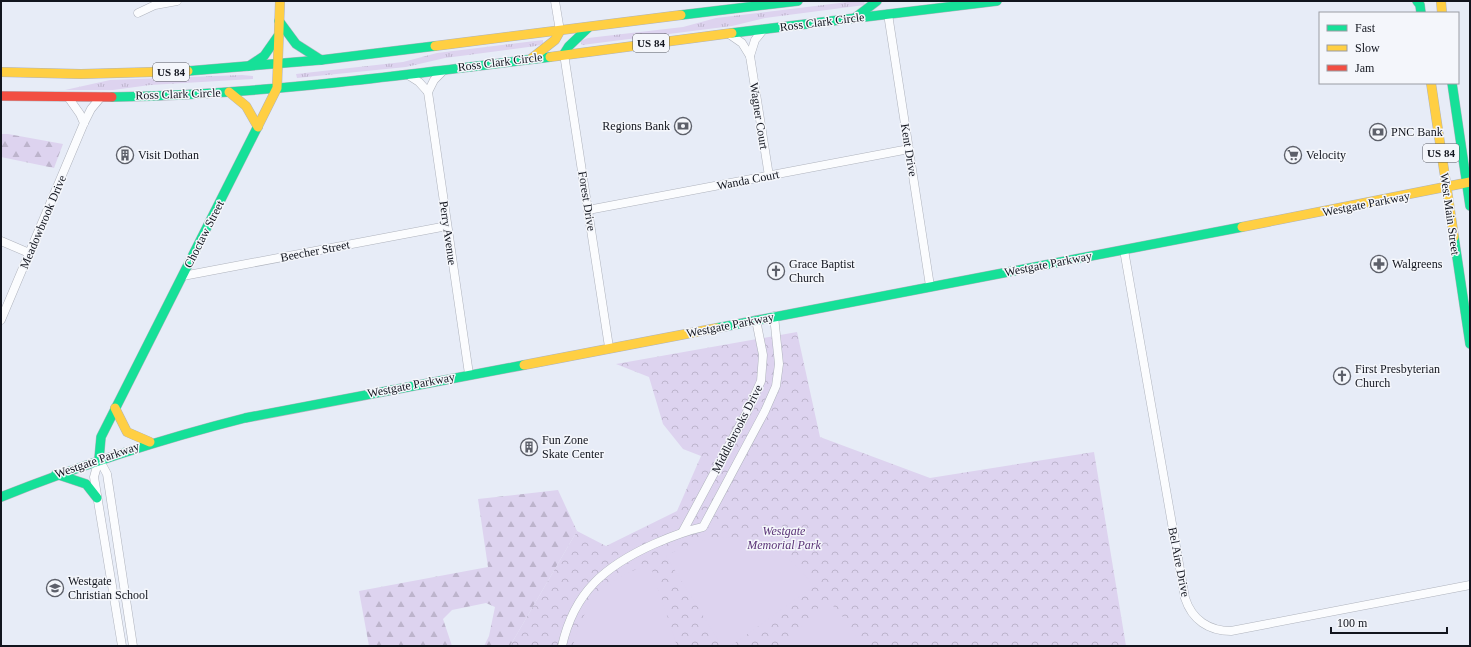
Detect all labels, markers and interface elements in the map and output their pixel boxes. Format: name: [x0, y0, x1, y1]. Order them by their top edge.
street label: Ross Clark Circle: [779, 10, 865, 34]
legend: [1319, 12, 1459, 84]
text: Fast: [1355, 21, 1376, 35]
road number: US 84: [633, 34, 669, 52]
text: Slow: [1355, 41, 1380, 55]
street label: Ross Clark Circle: [457, 50, 543, 74]
text: Jam: [1355, 61, 1375, 75]
road number: US 84: [153, 63, 189, 81]
street label: Wagner Court: [747, 82, 771, 151]
street label: Ross Clark Circle: [135, 86, 221, 102]
bank icon: Regions Bank: [673, 116, 693, 136]
place label: Regions Bank: [602, 119, 670, 133]
street label: Kent Drive: [898, 122, 920, 178]
bank icon: PNC Bank: [1368, 122, 1388, 142]
place label: PNC Bank: [1391, 125, 1443, 139]
road number: US 84: [1423, 144, 1459, 162]
building icon: Visit Dothan: [115, 145, 135, 165]
supermarket icon: Velocity: [1283, 145, 1303, 165]
place label: Visit Dothan: [138, 148, 199, 162]
place label: Velocity: [1306, 148, 1346, 162]
street label: Wanda Court: [716, 167, 781, 193]
street label: Forest Drive: [575, 170, 599, 232]
street label: West Main Street: [1437, 172, 1463, 257]
street label: Meadowbrook Drive: [17, 173, 69, 271]
street label: Westgate Parkway: [1321, 189, 1411, 219]
street label: Choctaw Street: [181, 197, 227, 270]
street label: Perry Avenue: [437, 200, 459, 266]
street label: Beecher Street: [279, 237, 351, 265]
street label: Westgate Parkway: [1003, 249, 1093, 279]
pharmacy icon: Walgreens: [1369, 254, 1389, 274]
place label: Grace Baptist Church: [789, 257, 855, 285]
place label: Walgreens: [1392, 257, 1443, 271]
church icon: Grace Baptist Church: [766, 261, 786, 281]
street label: Westgate Parkway: [685, 310, 775, 340]
place label: First Presbyterian Church: [1355, 362, 1440, 390]
church icon: First Presbyterian Church: [1332, 366, 1352, 386]
street label: Westgate Parkway: [366, 370, 456, 400]
street label: Middlebrooks Drive: [709, 382, 765, 476]
place label: Fun Zone Skate Center: [542, 433, 604, 461]
building icon: Fun Zone Skate Center: [519, 437, 539, 457]
street label: Westgate Parkway: [53, 439, 141, 481]
park label: Westgate Memorial Park: [746, 524, 821, 552]
street label: Bel Aire Drive: [1165, 526, 1193, 598]
place label: Westgate Christian School: [68, 574, 149, 602]
school or university icon: Westgate Christian School: [45, 578, 65, 598]
scale bar: [1331, 609, 1447, 635]
text: 100 m: [1337, 616, 1368, 630]

